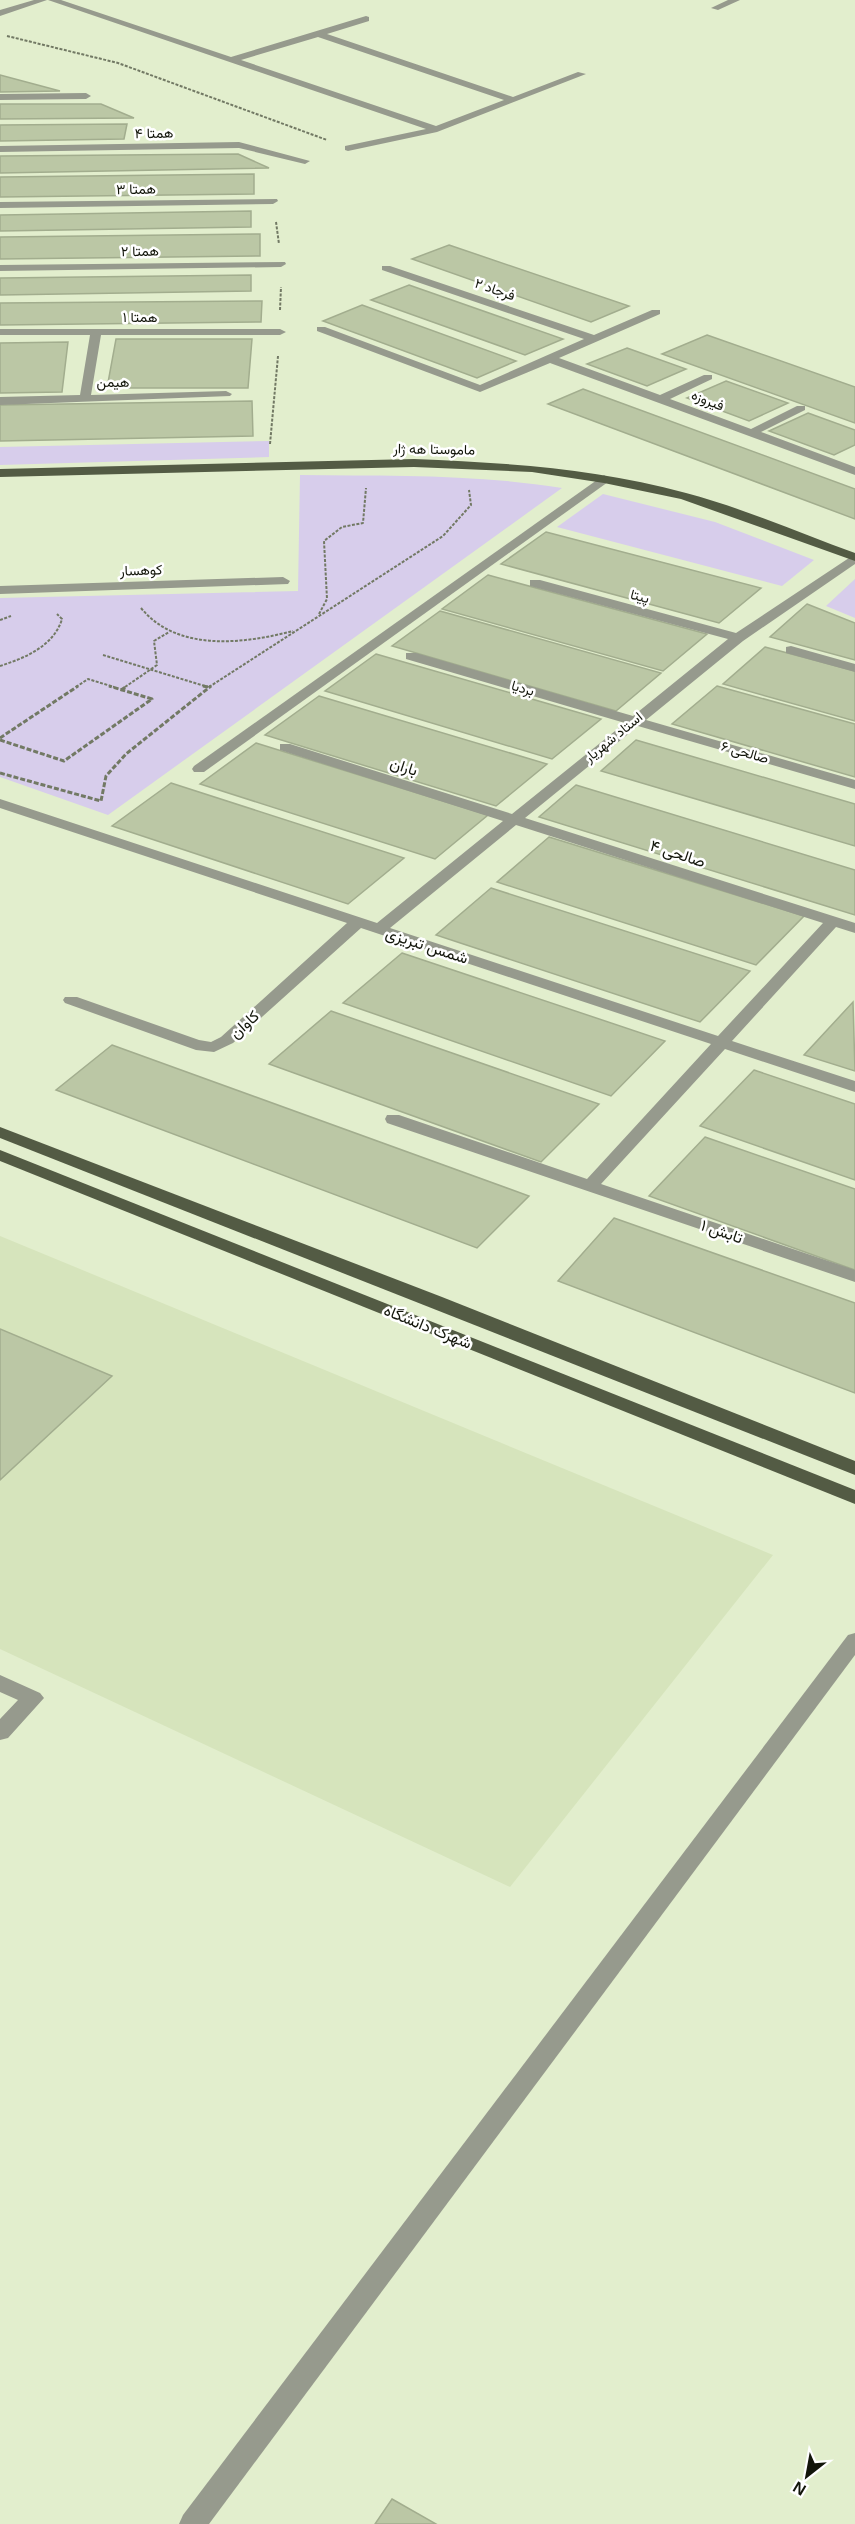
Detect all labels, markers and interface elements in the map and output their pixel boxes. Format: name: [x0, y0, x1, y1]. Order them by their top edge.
street label: همتا ۴: [135, 125, 174, 141]
street label: همتا ۳: [116, 181, 156, 197]
street label: همتا ۲: [121, 243, 159, 259]
street label: فرجاد ۲: [472, 275, 517, 304]
street label: همتا ۱: [123, 309, 158, 325]
street label: هیمن: [96, 374, 130, 391]
street label: فیروزه: [689, 386, 727, 415]
street label: ماموستا هه ژار: [392, 440, 475, 459]
street label: کوهسار: [119, 561, 163, 580]
street label: پیتا: [628, 586, 651, 608]
street label: بردیا: [509, 677, 536, 700]
street label: استاد شهریار: [580, 709, 646, 767]
street label: صالحی ۶: [719, 738, 771, 767]
street label: باران: [387, 754, 420, 781]
street label: صالحی ۴: [647, 837, 708, 872]
street label: شمس تبریزی: [383, 924, 470, 969]
street label: کاوان: [226, 1007, 264, 1043]
street label: تابش ۱: [698, 1216, 745, 1248]
street label: شهرک دانشگاه: [381, 1301, 474, 1354]
north arrow: [777, 2446, 837, 2506]
text: N: [790, 2478, 809, 2499]

